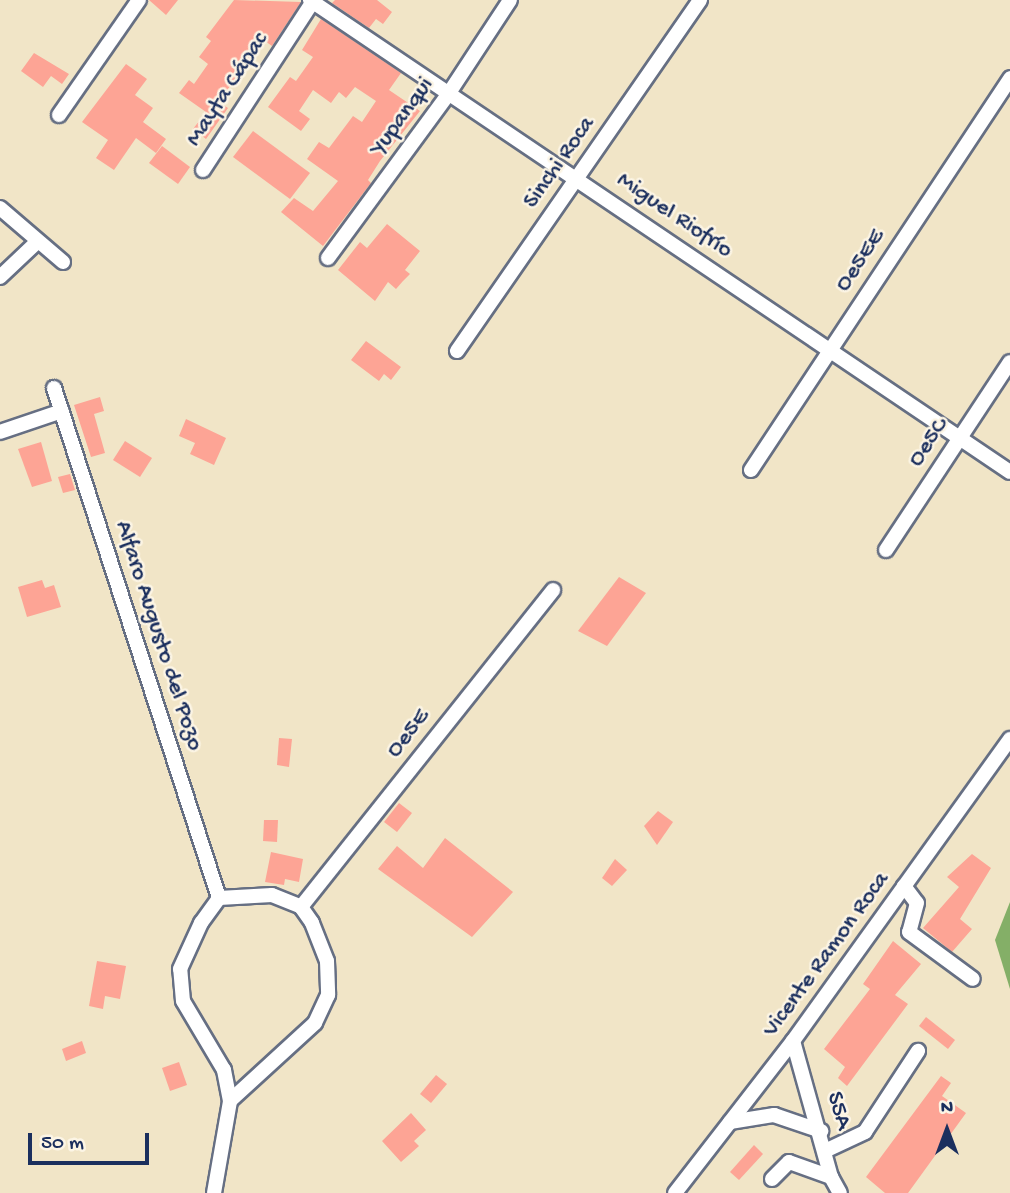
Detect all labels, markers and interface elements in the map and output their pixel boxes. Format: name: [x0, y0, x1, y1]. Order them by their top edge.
street label: Mayta Cápac: [180, 28, 276, 152]
street label: Yupanqui: [365, 72, 441, 162]
street label: Sinchi Roca: [518, 111, 602, 215]
street label: Miguel Riofrío: [610, 167, 738, 265]
street label: Oe5EE: [830, 224, 892, 298]
street label: Oe5C: [903, 413, 955, 473]
street label: Alfaro Augusto del Pozo: [107, 517, 209, 755]
street label: Oe5E: [381, 704, 437, 764]
street label: Vicente Ramon Roca: [757, 867, 897, 1043]
street label: S5A: [819, 1089, 857, 1133]
north arrow: [912, 1095, 982, 1165]
text: N: [941, 1097, 953, 1120]
scale bar: [32, 1120, 152, 1164]
text: 50 m: [41, 1132, 84, 1157]

